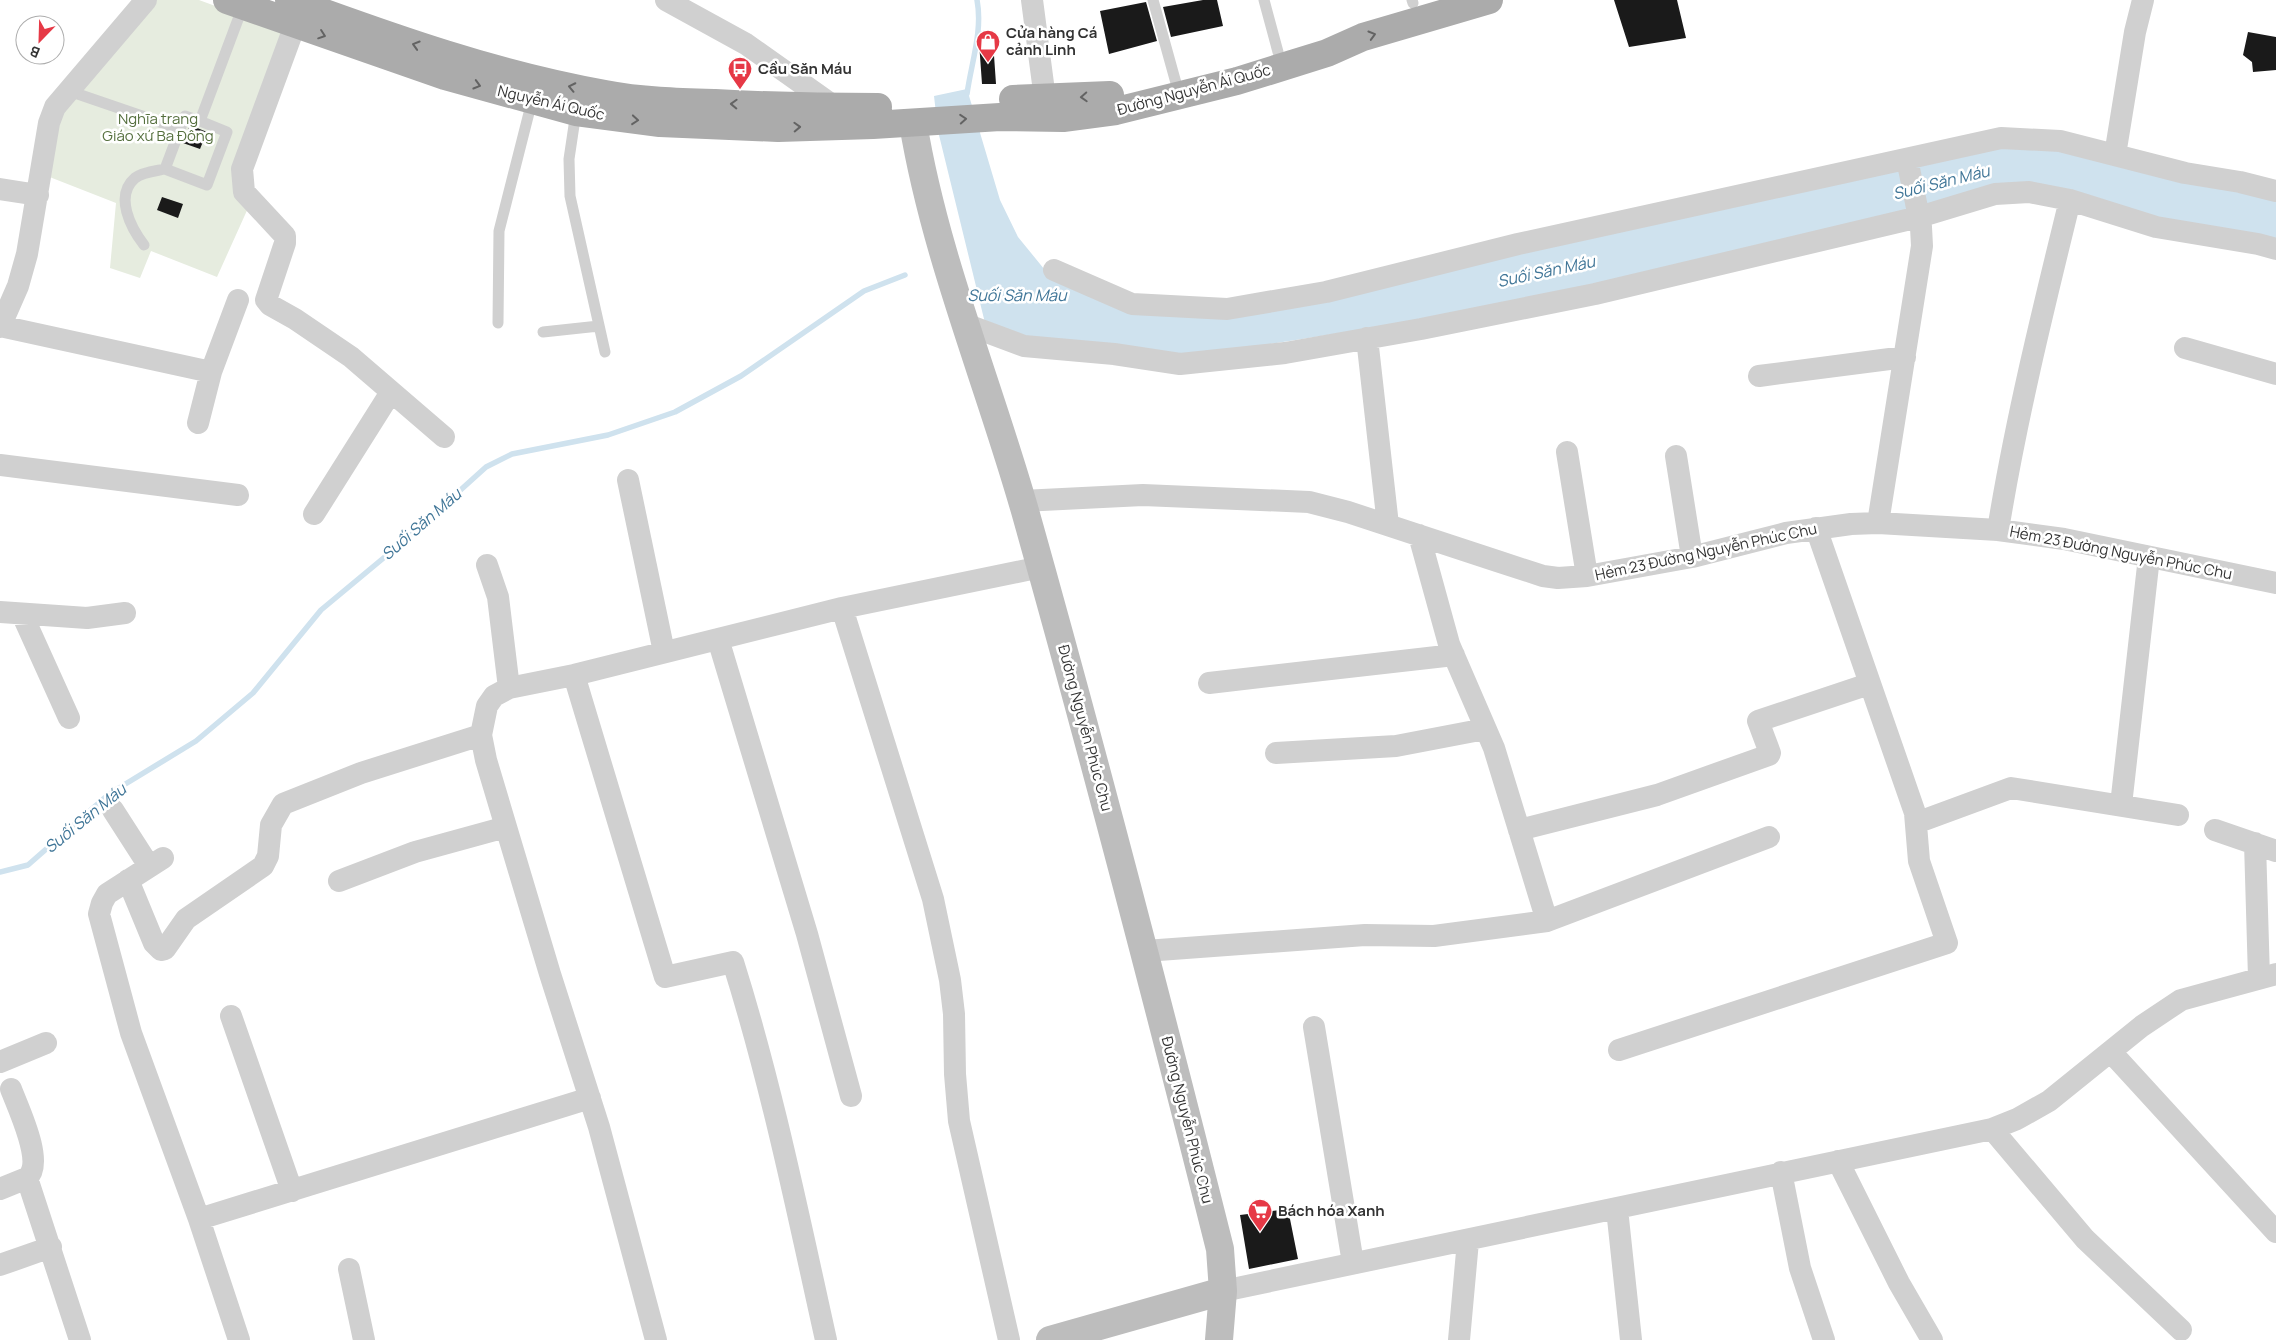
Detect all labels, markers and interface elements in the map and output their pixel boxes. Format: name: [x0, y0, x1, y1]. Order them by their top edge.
north arrow: [15, 15, 65, 65]
place label: Cửa hàng Cá cảnh Linh: [1006, 22, 1097, 60]
one-way arrow: [318, 29, 326, 39]
shop icon: Cửa hàng Cá cảnh Linh: [975, 29, 1001, 63]
one-way arrow: [1367, 30, 1376, 40]
one-way arrow: [412, 40, 420, 50]
text: B: [27, 42, 43, 63]
bus stop icon: Cầu Săn Máu: [727, 56, 753, 90]
place label: Cầu Săn Máu: [758, 58, 852, 79]
street label: Đường Nguyễn Ái Quốc: [1115, 59, 1273, 120]
one-way arrow: [472, 80, 480, 90]
street label: Nguyễn Ái Quốc: [496, 80, 607, 125]
one-way arrow: [568, 83, 577, 93]
one-way arrow: [1080, 91, 1088, 102]
one-way arrow: [729, 99, 737, 110]
park label: Nghĩa trang Giáo xứ Ba Đông: [102, 108, 214, 146]
one-way arrow: [960, 114, 968, 125]
one-way arrow: [631, 115, 639, 126]
one-way arrow: [794, 122, 802, 132]
water label: Suối Săn Máu: [1890, 159, 1993, 205]
water label: Suối Săn Máu: [1495, 250, 1598, 292]
water label: Suối Săn Máu: [967, 284, 1068, 306]
water label: Suối Săn Máu: [376, 482, 467, 565]
street label: Hẻm 23 Đường Nguyễn Phúc Chu: [1593, 518, 1819, 585]
street label: Hẻm 23 Đường Nguyễn Phúc Chu: [2008, 521, 2234, 584]
street label: Đường Nguyễn Phúc Chu: [1053, 642, 1118, 814]
water label: Suối Săn Máu: [40, 777, 132, 858]
street label: Đường Nguyễn Phúc Chu: [1157, 1034, 1218, 1206]
supermarket icon: Bách hóa Xanh: [1247, 1198, 1273, 1232]
place label: Bách hóa Xanh: [1278, 1200, 1385, 1221]

